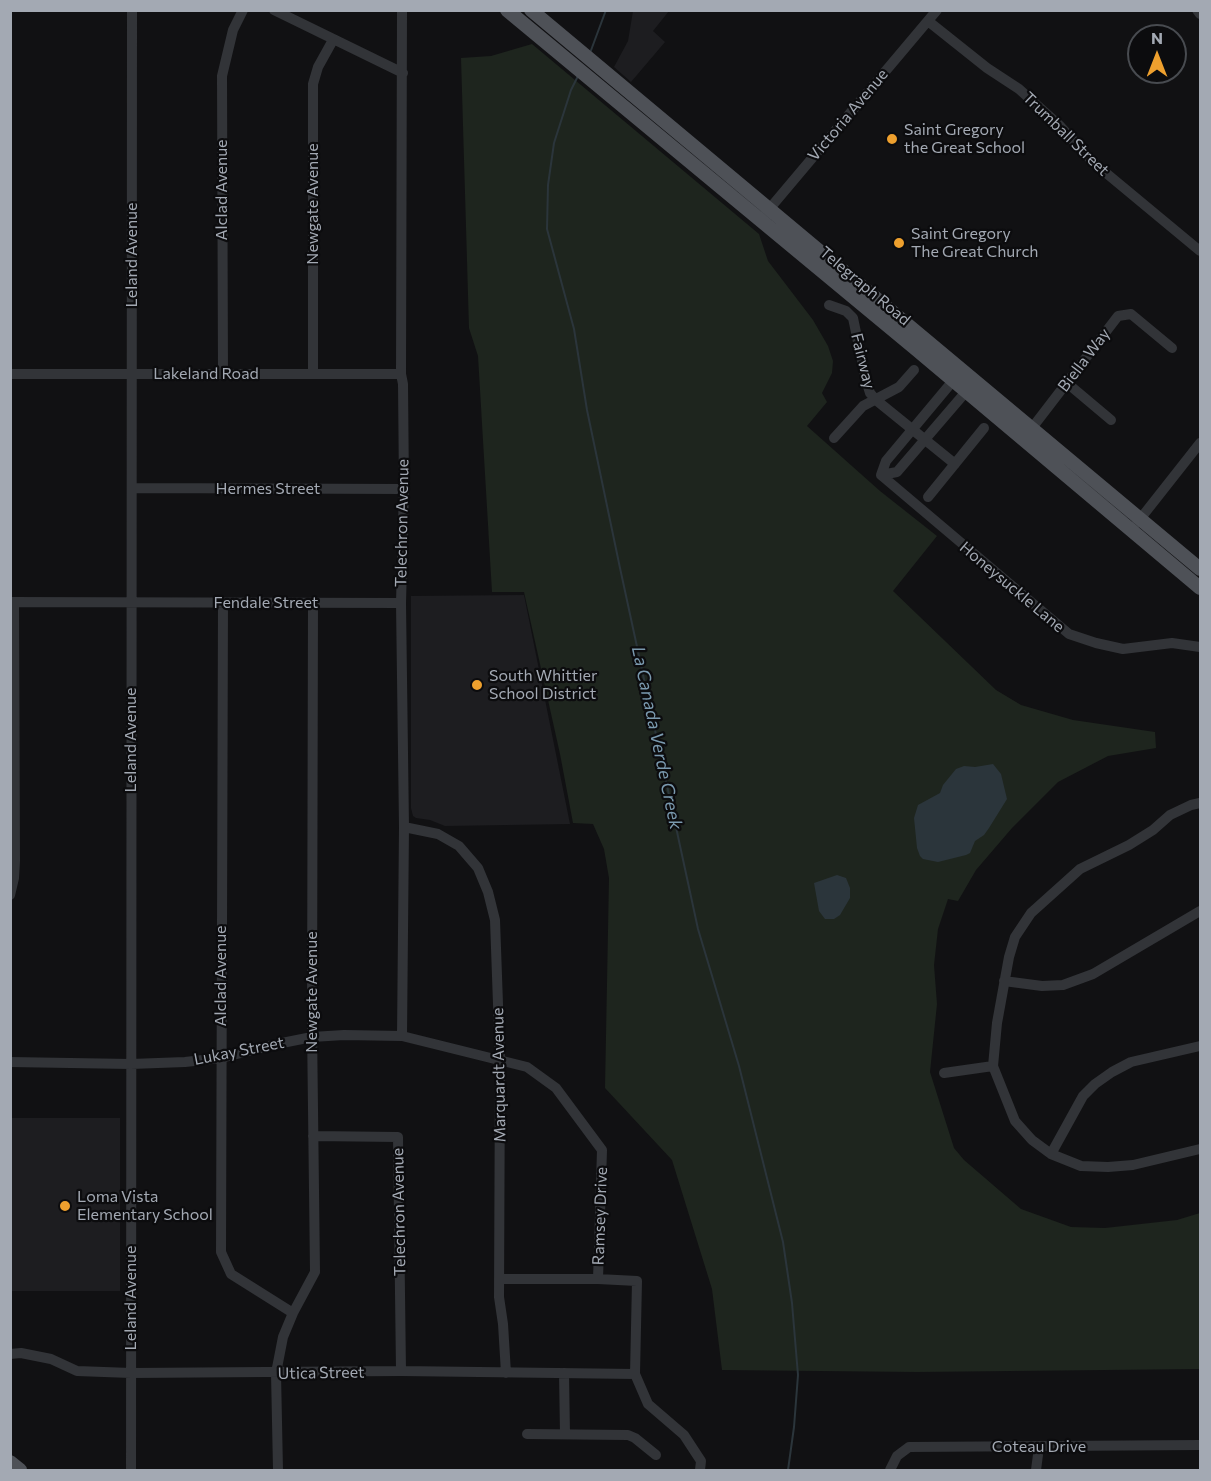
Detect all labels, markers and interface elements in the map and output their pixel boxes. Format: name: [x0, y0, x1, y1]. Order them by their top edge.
north arrow: [1127, 24, 1187, 84]
text: N: [1151, 28, 1163, 47]
street label: Victoria Avenue: [804, 65, 892, 165]
street label: Trumball Street: [1019, 88, 1113, 180]
place label: Saint Gregory the Great School: [904, 120, 1025, 158]
marker: Saint Gregory the Great School: [885, 132, 899, 146]
street label: Alclad Avenue: [212, 139, 232, 241]
street label: Newgate Avenue: [303, 143, 323, 265]
street label: Leland Avenue: [122, 203, 142, 307]
place label: Saint Gregory The Great Church: [911, 224, 1038, 262]
marker: Saint Gregory The Great Church: [892, 236, 906, 250]
street label: Telegraph Road: [816, 243, 914, 329]
street label: Biella Way: [1054, 325, 1114, 395]
street label: Fairway: [847, 331, 879, 391]
street label: Lakeland Road: [153, 364, 259, 384]
street label: Telechron Avenue: [391, 459, 413, 587]
street label: Hermes Street: [216, 479, 320, 499]
street label: Honeysuckle Lane: [956, 538, 1068, 636]
street label: Fendale Street: [214, 593, 318, 613]
water label: La Canada Verde Creek: [627, 644, 687, 832]
place label: South Whittier School District: [489, 666, 597, 704]
marker: South Whittier School District: [470, 678, 484, 692]
street label: Leland Avenue: [121, 688, 141, 792]
street label: Alclad Avenue: [211, 925, 231, 1027]
street label: Newgate Avenue: [302, 931, 322, 1053]
street label: Marquardt Avenue: [488, 1008, 510, 1142]
street label: Lukay Street: [192, 1033, 286, 1069]
street label: Telechron Avenue: [388, 1148, 410, 1276]
street label: Ramsey Drive: [589, 1166, 611, 1266]
place label: Loma Vista Elementary School: [77, 1187, 213, 1225]
marker: Loma Vista Elementary School: [58, 1199, 72, 1213]
street label: Leland Avenue: [121, 1246, 141, 1350]
street label: Utica Street: [277, 1363, 365, 1383]
street label: Coteau Drive: [992, 1437, 1086, 1457]

